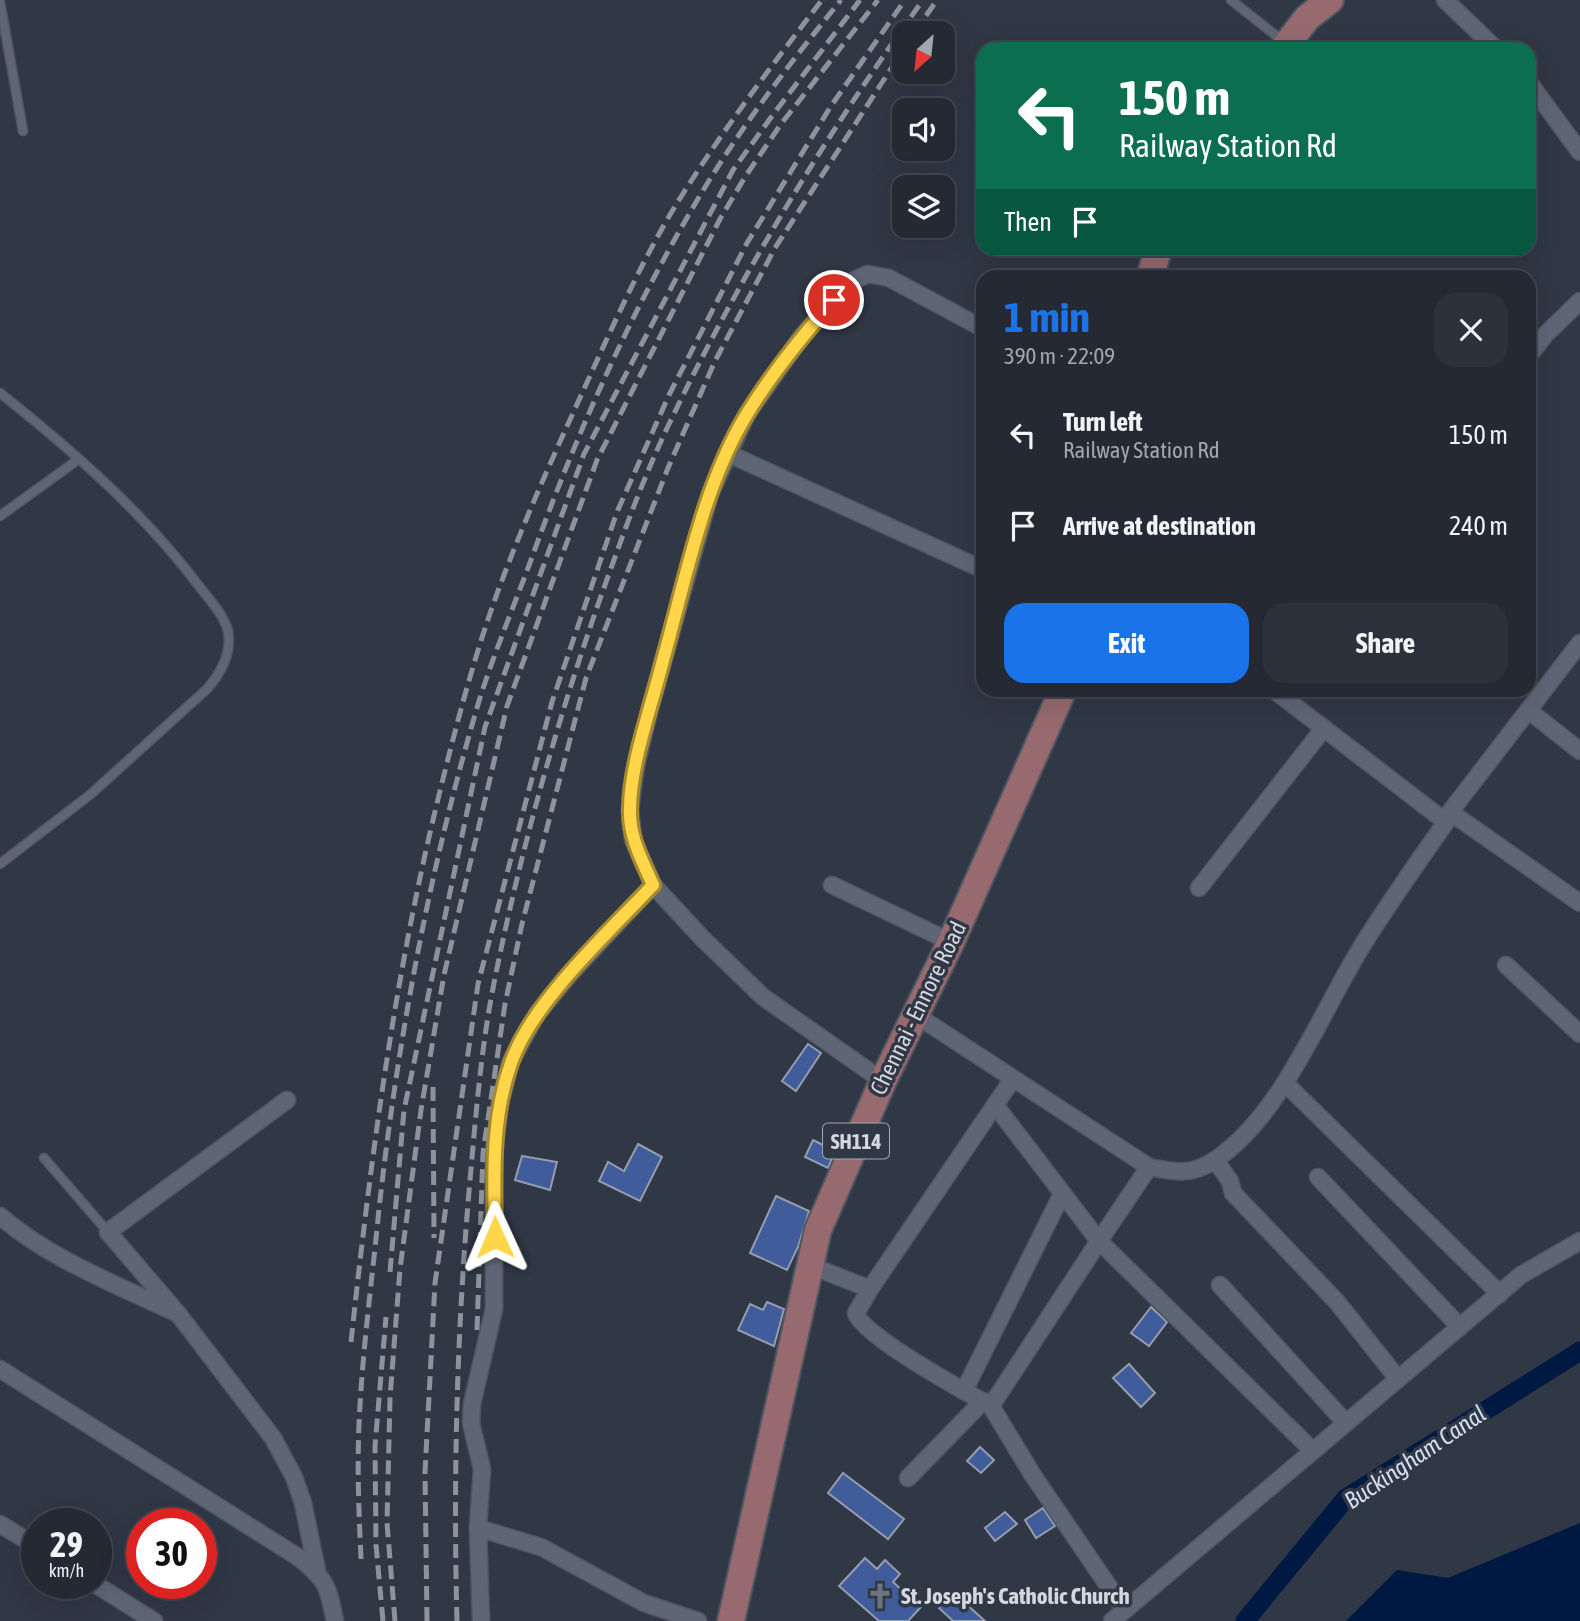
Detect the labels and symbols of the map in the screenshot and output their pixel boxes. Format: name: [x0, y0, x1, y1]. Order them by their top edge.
north arrow: [892, 21, 956, 84]
pin: [804, 270, 864, 330]
street label: Chennai - Ennore Road: [865, 917, 971, 1099]
road number: SH114: [823, 1124, 889, 1158]
position arrow: [458, 1200, 532, 1274]
water label: Buckingham Canal: [1339, 1400, 1491, 1514]
speed limit sign: 30: [126, 1508, 217, 1599]
church icon: St. Joseph's Catholic Church: [865, 1581, 895, 1611]
place label: St. Joseph's Catholic Church: [901, 1583, 1130, 1609]

